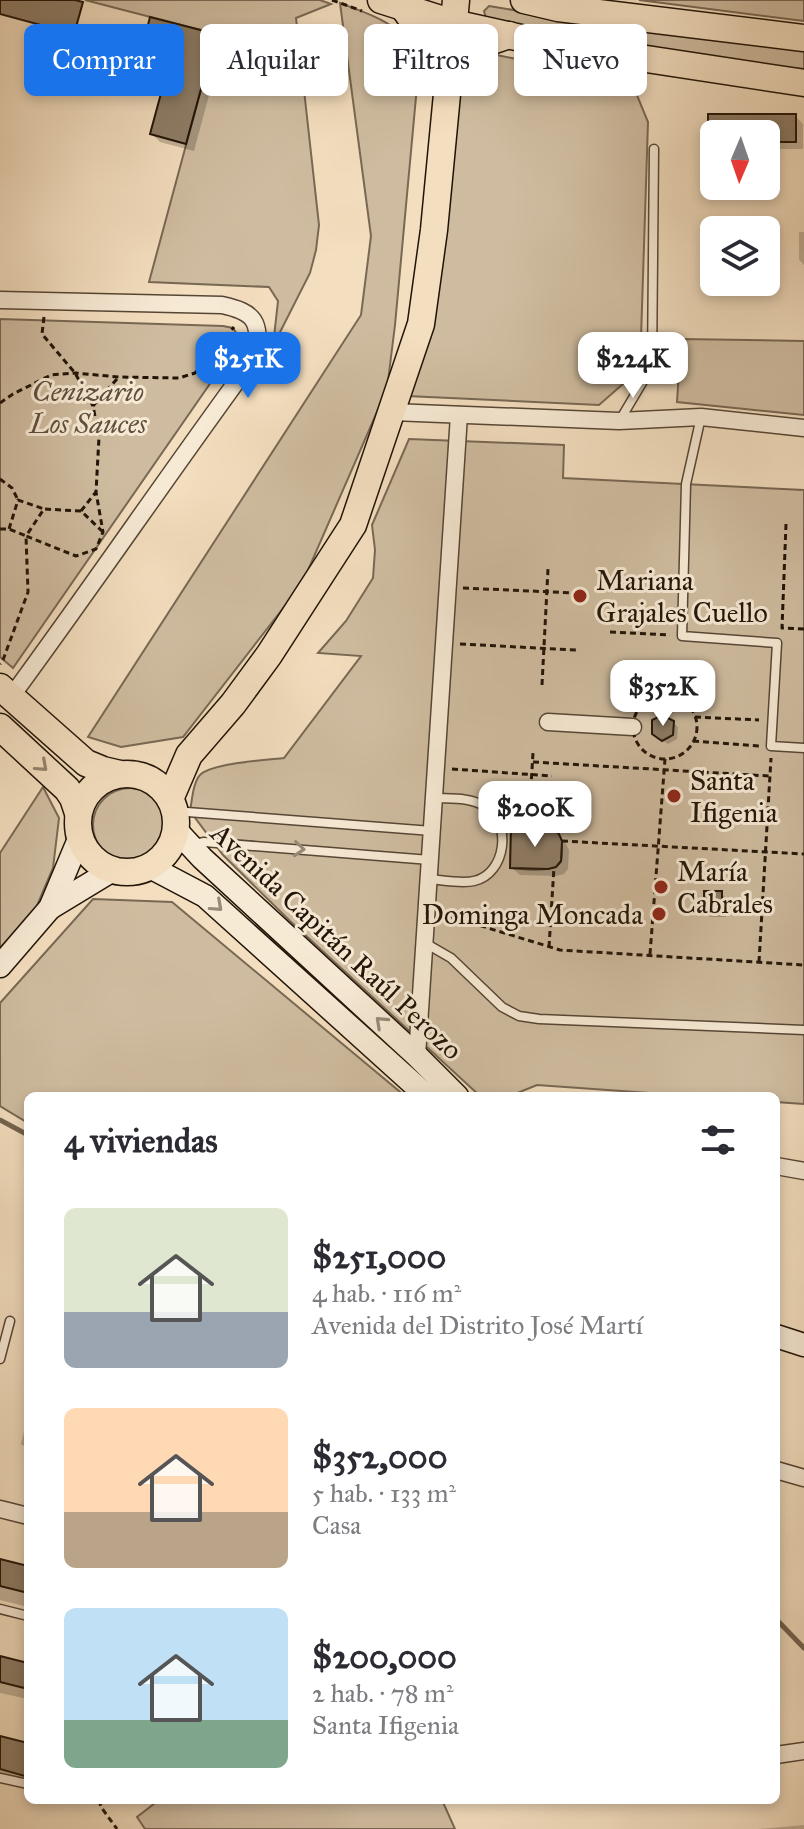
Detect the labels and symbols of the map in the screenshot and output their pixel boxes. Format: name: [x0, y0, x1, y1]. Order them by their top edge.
north arrow: [700, 120, 780, 200]
pin: $251K: [192, 332, 304, 400]
pin: $224K: [577, 332, 689, 400]
park label: Cenizario Los Sauces: [27, 374, 147, 441]
place label: Mariana Grajales Cuello: [596, 563, 768, 630]
marker: Mariana Grajales Cuello: [571, 587, 589, 605]
pin: $352K: [607, 660, 719, 728]
one-way arrow: [33, 757, 47, 771]
place label: Santa Ifigenia: [690, 763, 778, 830]
pin: $200K: [479, 781, 591, 849]
marker: Santa Ifigenia: [665, 787, 683, 805]
street label: Avenida Capitán Raúl Perozo: [203, 815, 470, 1067]
one-way arrow: [292, 840, 305, 857]
place label: María Cabrales: [677, 854, 773, 921]
marker: María Cabrales: [652, 878, 670, 896]
one-way arrow: [207, 896, 222, 911]
place label: Dominga Moncada: [422, 897, 643, 932]
marker: Dominga Moncada: [650, 905, 668, 923]
one-way arrow: [375, 1018, 390, 1032]

